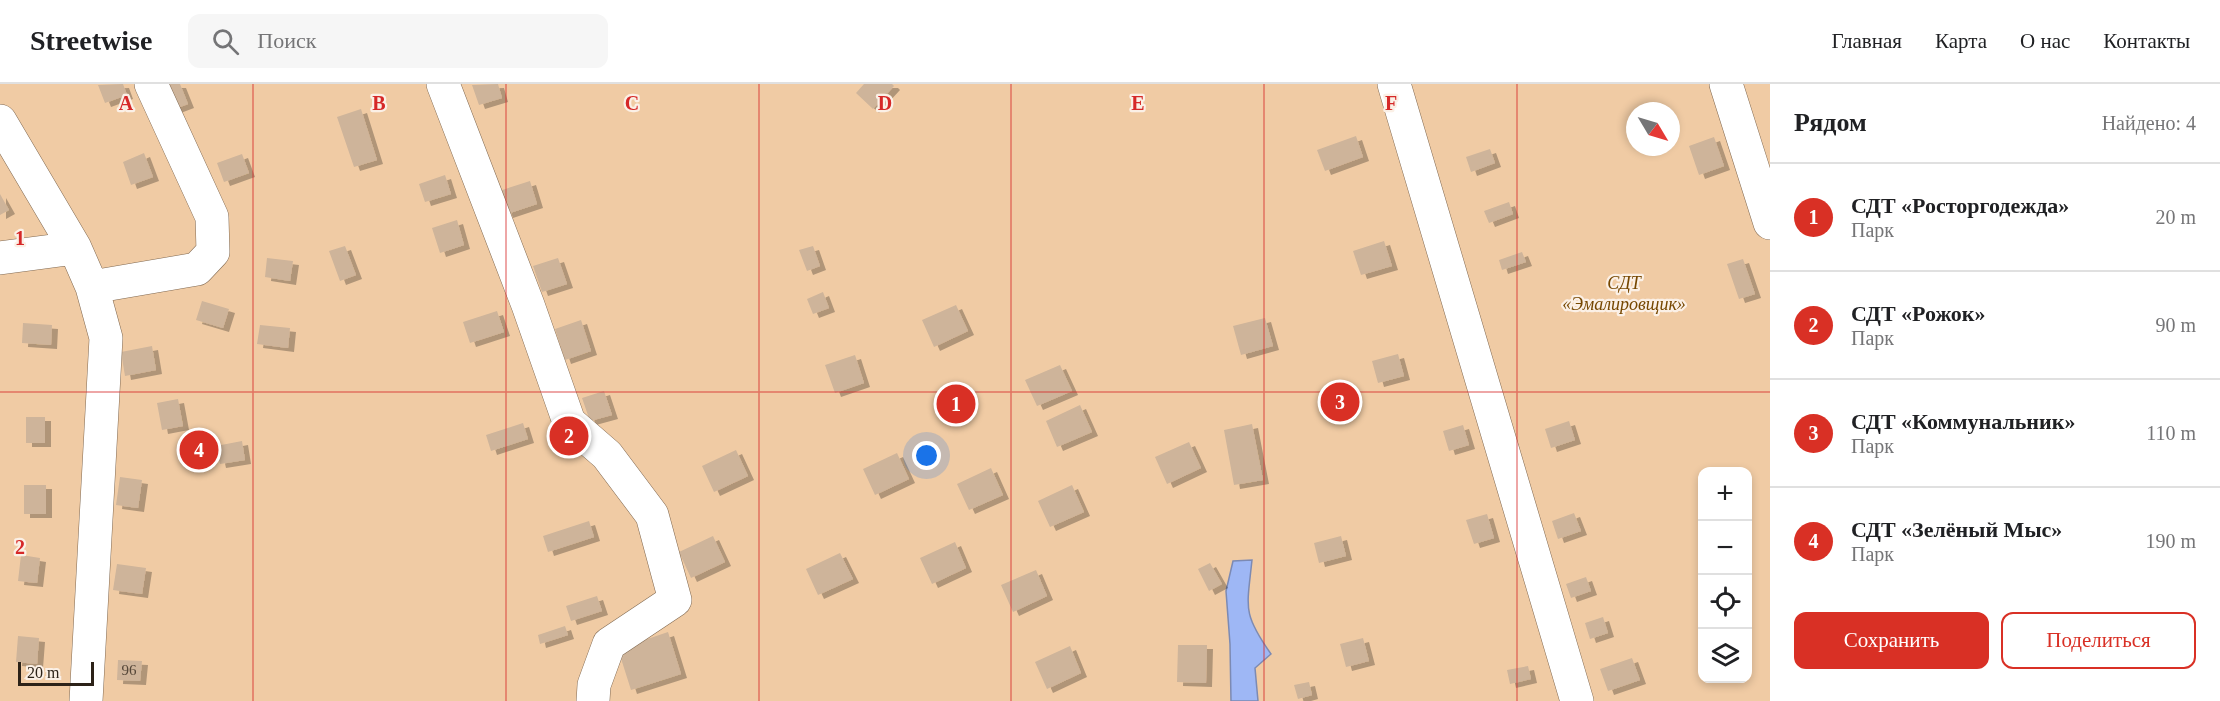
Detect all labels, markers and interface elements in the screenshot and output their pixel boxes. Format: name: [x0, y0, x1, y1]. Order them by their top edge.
search box: [188, 14, 608, 68]
text: Streetwise: [30, 25, 152, 56]
icon: search: [209, 25, 242, 58]
text: Поиск: [257, 28, 316, 53]
text: Главная: [1832, 29, 1902, 53]
text: Карта: [1935, 29, 1987, 53]
text: О нас: [2020, 29, 2070, 53]
text: Контакты: [2103, 29, 2190, 53]
text: A: [119, 92, 134, 114]
text: B: [372, 92, 386, 114]
text: C: [625, 92, 639, 114]
text: D: [878, 92, 892, 114]
text: E: [1131, 92, 1145, 114]
text: F: [1385, 92, 1397, 114]
north arrow: [1626, 102, 1680, 156]
text: Рядом: [1794, 108, 1867, 137]
text: Найдено: 4: [2102, 112, 2196, 134]
text: СДТ «Росторгодежда»: [1851, 193, 2069, 218]
text: 1: [1809, 206, 1819, 228]
text: 20 m: [2155, 206, 2196, 228]
text: Парк: [1851, 219, 1894, 241]
text: 1: [15, 227, 25, 249]
park label: СДТ «Эмалировщик»: [1562, 273, 1686, 314]
text: СДТ «Рожок»: [1851, 301, 1986, 326]
text: 2: [1809, 314, 1819, 336]
text: 90 m: [2155, 314, 2196, 336]
text: Парк: [1851, 327, 1894, 349]
pin: 3: [1320, 380, 1360, 424]
pin: 1: [936, 382, 976, 426]
text: СДТ «Коммунальник»: [1851, 409, 2075, 434]
pin: 2: [550, 414, 588, 458]
text: 3: [1809, 422, 1819, 444]
text: 110 m: [2146, 422, 2196, 444]
pin: 4: [180, 428, 218, 472]
text: Парк: [1851, 435, 1894, 457]
your location: [912, 441, 941, 470]
map controls: [1698, 467, 1752, 683]
button: +: [1698, 467, 1752, 521]
text: СДТ «Зелёный Мыс»: [1851, 517, 2062, 542]
button: −: [1698, 521, 1752, 575]
text: 4: [1809, 530, 1819, 552]
text: 190 m: [2145, 530, 2196, 552]
text: 2: [15, 536, 25, 558]
text: Парк: [1851, 543, 1894, 565]
button: locate: [1698, 575, 1752, 629]
button: Сохранить: [1794, 612, 1989, 669]
button: Поделиться: [2001, 612, 2196, 669]
button: layers: [1698, 629, 1752, 683]
scale bar: [18, 659, 94, 686]
house number: 96: [122, 662, 137, 678]
text: 20 m: [27, 664, 59, 681]

